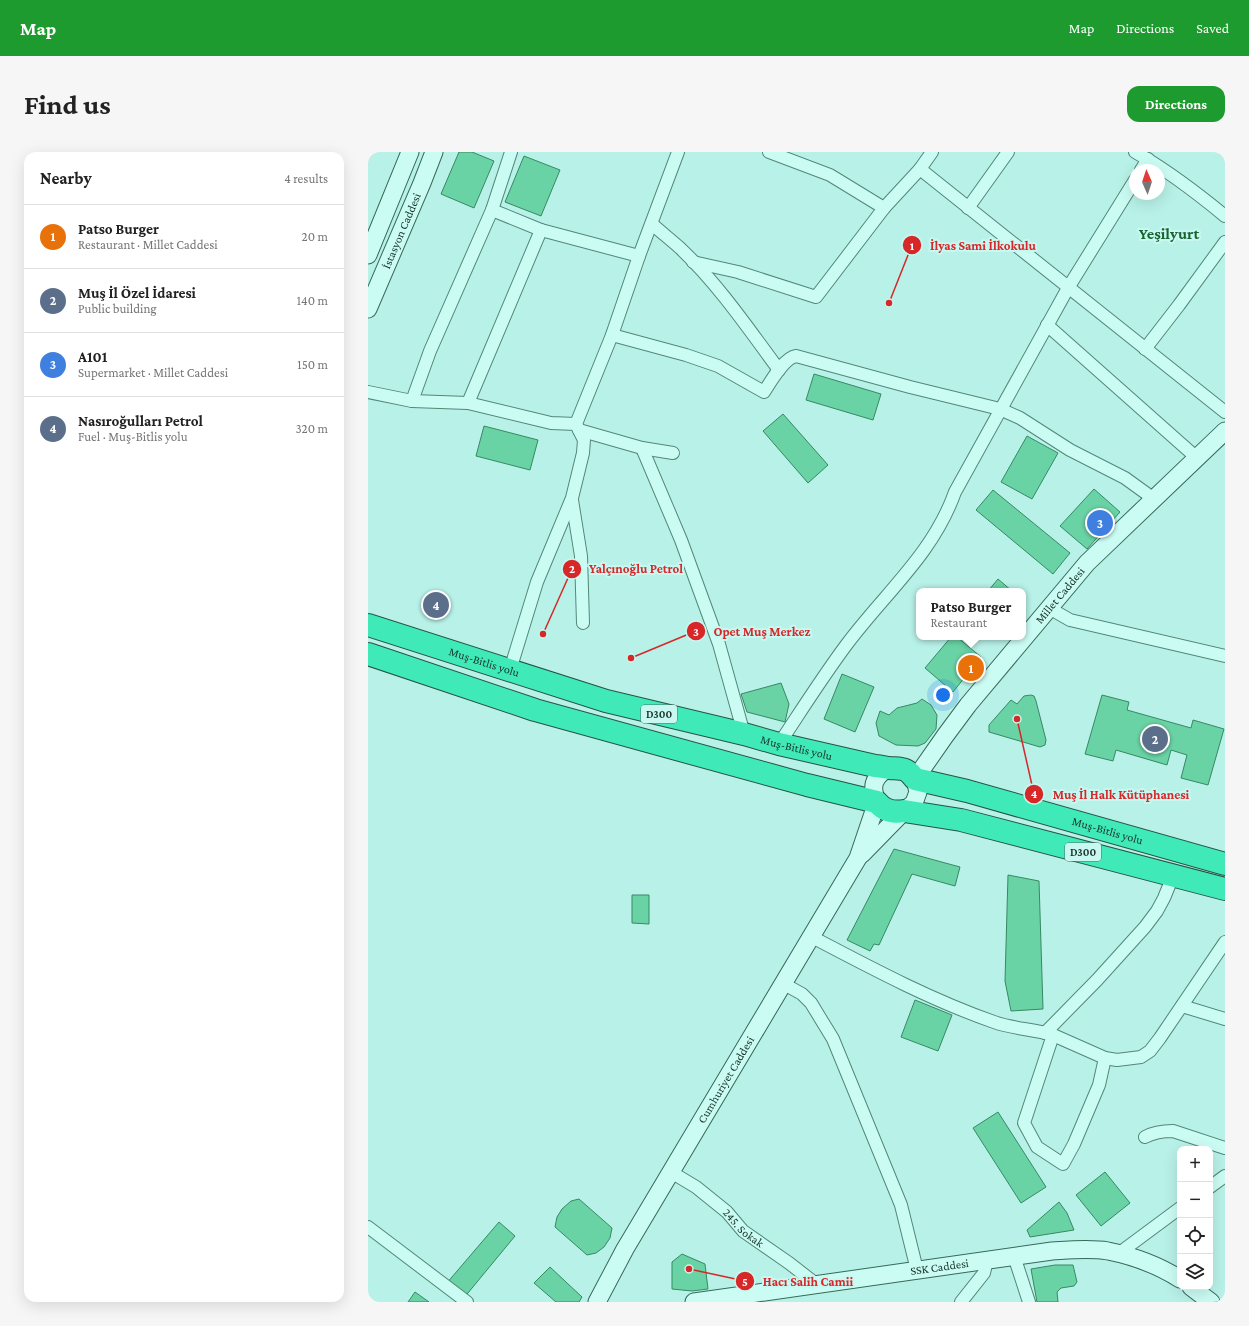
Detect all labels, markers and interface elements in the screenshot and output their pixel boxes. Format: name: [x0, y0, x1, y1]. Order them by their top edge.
text: Map: [20, 18, 56, 39]
text: Map: [1069, 20, 1094, 36]
text: Directions: [1116, 20, 1174, 36]
text: Saved: [1196, 20, 1229, 36]
button: Directions: [1127, 86, 1225, 122]
text: Find us: [24, 89, 111, 120]
north arrow: [1129, 164, 1165, 200]
text: Nearby: [40, 169, 92, 188]
text: 4 results: [284, 171, 328, 186]
street label: İstasyon Caddesi: [379, 191, 424, 271]
text: Patso Burger: [78, 221, 159, 237]
district label: Yeşilyurt: [1139, 225, 1199, 242]
text: 1: [51, 229, 55, 244]
text: 20 m: [302, 229, 328, 244]
callout: İlyas Sami İlkokulu: [902, 233, 1044, 258]
text: Restaurant · Millet Caddesi: [78, 237, 218, 252]
text: İlyas Sami İlkokulu: [930, 238, 1037, 253]
text: 1: [910, 239, 915, 253]
text: Muş İl Özel İdaresi: [78, 285, 196, 301]
text: 2: [50, 293, 56, 308]
text: 140 m: [297, 293, 328, 308]
text: Public building: [78, 301, 157, 316]
text: A101: [78, 349, 107, 365]
text: 3: [50, 357, 56, 372]
text: 150 m: [297, 357, 328, 372]
text: Supermarket · Millet Caddesi: [78, 365, 228, 380]
text: Nasıroğulları Petrol: [78, 413, 203, 429]
text: 4: [49, 421, 57, 436]
text: 320 m: [295, 421, 328, 436]
text: Fuel · Muş-Bitlis yolu: [78, 429, 188, 444]
pin: 3: [1087, 508, 1113, 538]
callout: Yalçınoğlu Petrol: [562, 556, 691, 581]
text: Yalçınoğlu Petrol: [589, 561, 683, 576]
text: 2: [569, 562, 575, 576]
street label: Millet Caddesi: [1032, 564, 1087, 626]
popup: [916, 588, 1026, 640]
pin: 4: [423, 590, 449, 620]
text: Patso Burger: [930, 599, 1012, 615]
text: Restaurant: [930, 615, 987, 630]
callout: Opet Muş Merkez: [686, 619, 819, 644]
text: Opet Muş Merkez: [713, 624, 811, 639]
text: 3: [693, 625, 699, 639]
street label: Muş-Bitlis yolu: [447, 644, 522, 680]
pin: 1: [958, 653, 984, 683]
your location: [933, 685, 953, 705]
road number: D300: [641, 705, 677, 723]
pin: 2: [1142, 724, 1168, 754]
street label: Muş-Bitlis yolu: [759, 732, 834, 763]
callout: Muş İl Halk Kütüphanesi: [1024, 782, 1197, 807]
text: 4: [1031, 787, 1038, 801]
text: Muş İl Halk Kütüphanesi: [1053, 787, 1190, 802]
street label: Muş-Bitlis yolu: [1070, 814, 1145, 848]
road number: D300: [1065, 843, 1101, 861]
street label: Cumhuriyet Caddesi: [695, 1034, 757, 1126]
map controls: [1177, 1146, 1213, 1290]
button: +: [1177, 1146, 1213, 1182]
button: −: [1177, 1182, 1213, 1218]
street label: 245. Sokak: [720, 1206, 767, 1250]
button: locate: [1177, 1218, 1213, 1254]
button: layers: [1177, 1254, 1213, 1290]
street label: SSK Caddesi: [909, 1256, 970, 1278]
callout: Hacı Salih Camii: [735, 1269, 862, 1294]
text: Hacı Salih Camii: [763, 1274, 853, 1289]
text: 5: [742, 1275, 748, 1289]

